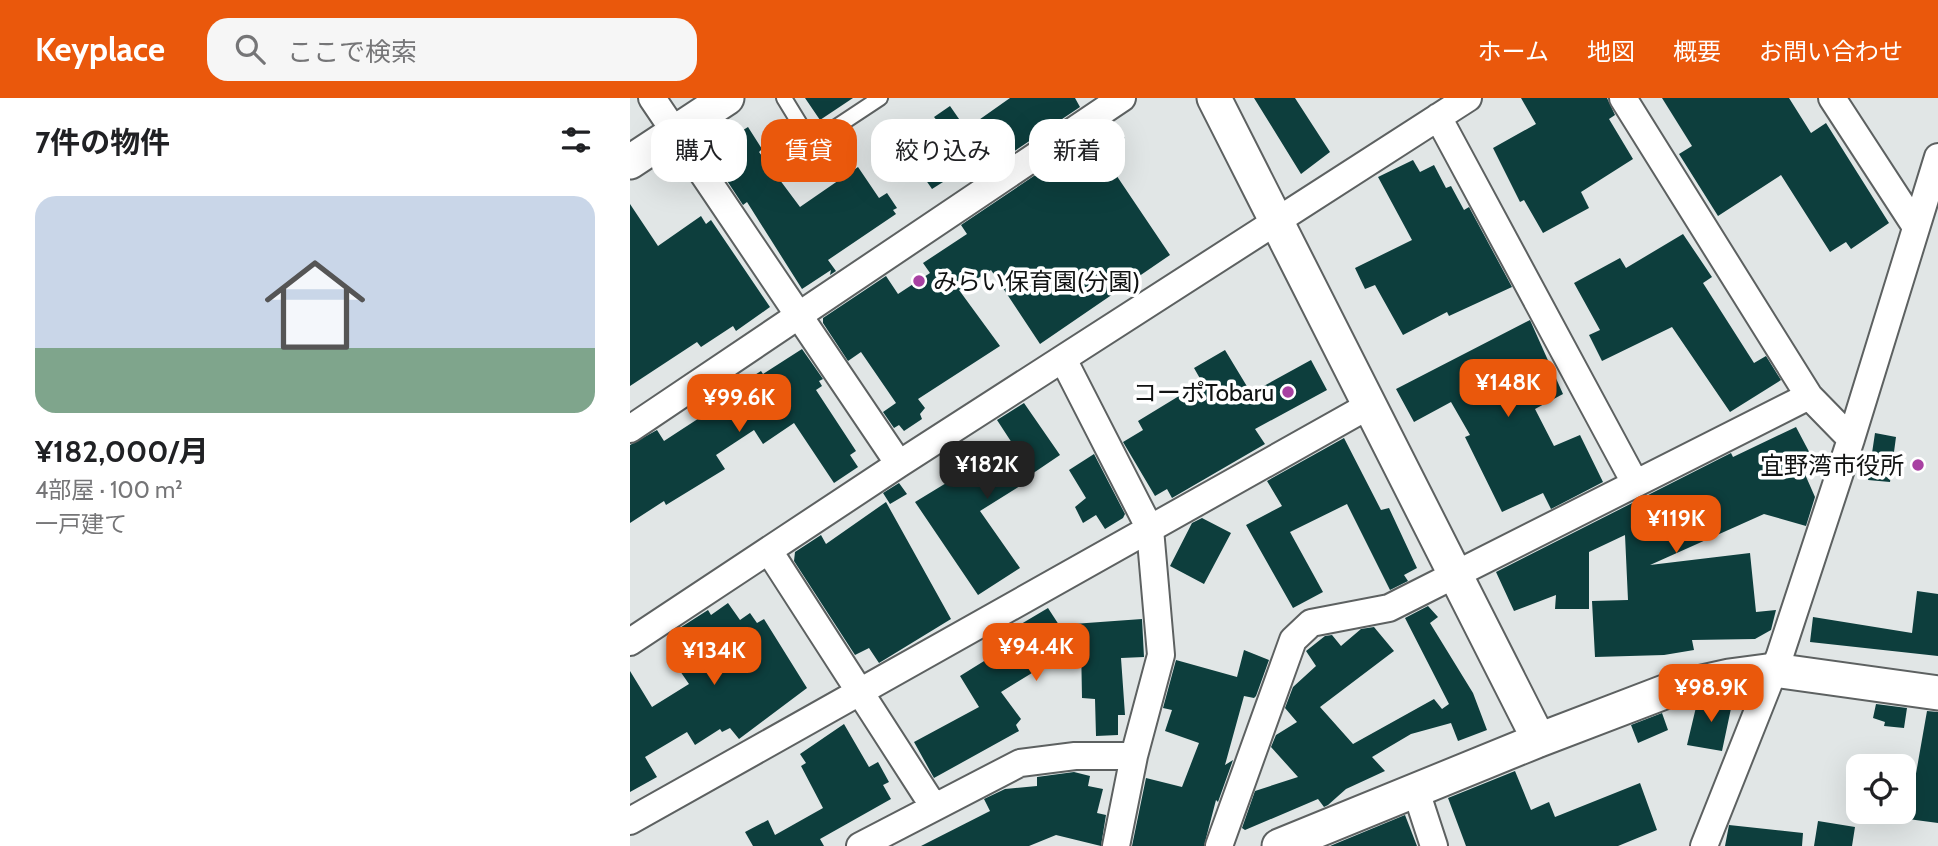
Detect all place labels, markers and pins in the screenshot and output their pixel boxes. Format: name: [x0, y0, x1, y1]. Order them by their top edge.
place label: みらい保育園(分園): [933, 267, 1140, 296]
marker: みらい保育園(分園): [911, 273, 927, 289]
pin: ¥148K: [1459, 360, 1557, 419]
pin: ¥99.6K: [682, 374, 796, 434]
place label: コーポTobaru: [1133, 378, 1274, 407]
marker: コーポTobaru: [1280, 384, 1296, 400]
pin: ¥182K: [938, 442, 1036, 501]
place label: 宜野湾市役所: [1760, 451, 1904, 480]
marker: 宜野湾市役所: [1910, 457, 1926, 473]
pin: ¥119K: [1627, 496, 1725, 555]
pin: ¥94.4K: [979, 624, 1093, 683]
pin: ¥134K: [665, 628, 763, 687]
pin: ¥98.9K: [1654, 664, 1768, 724]

